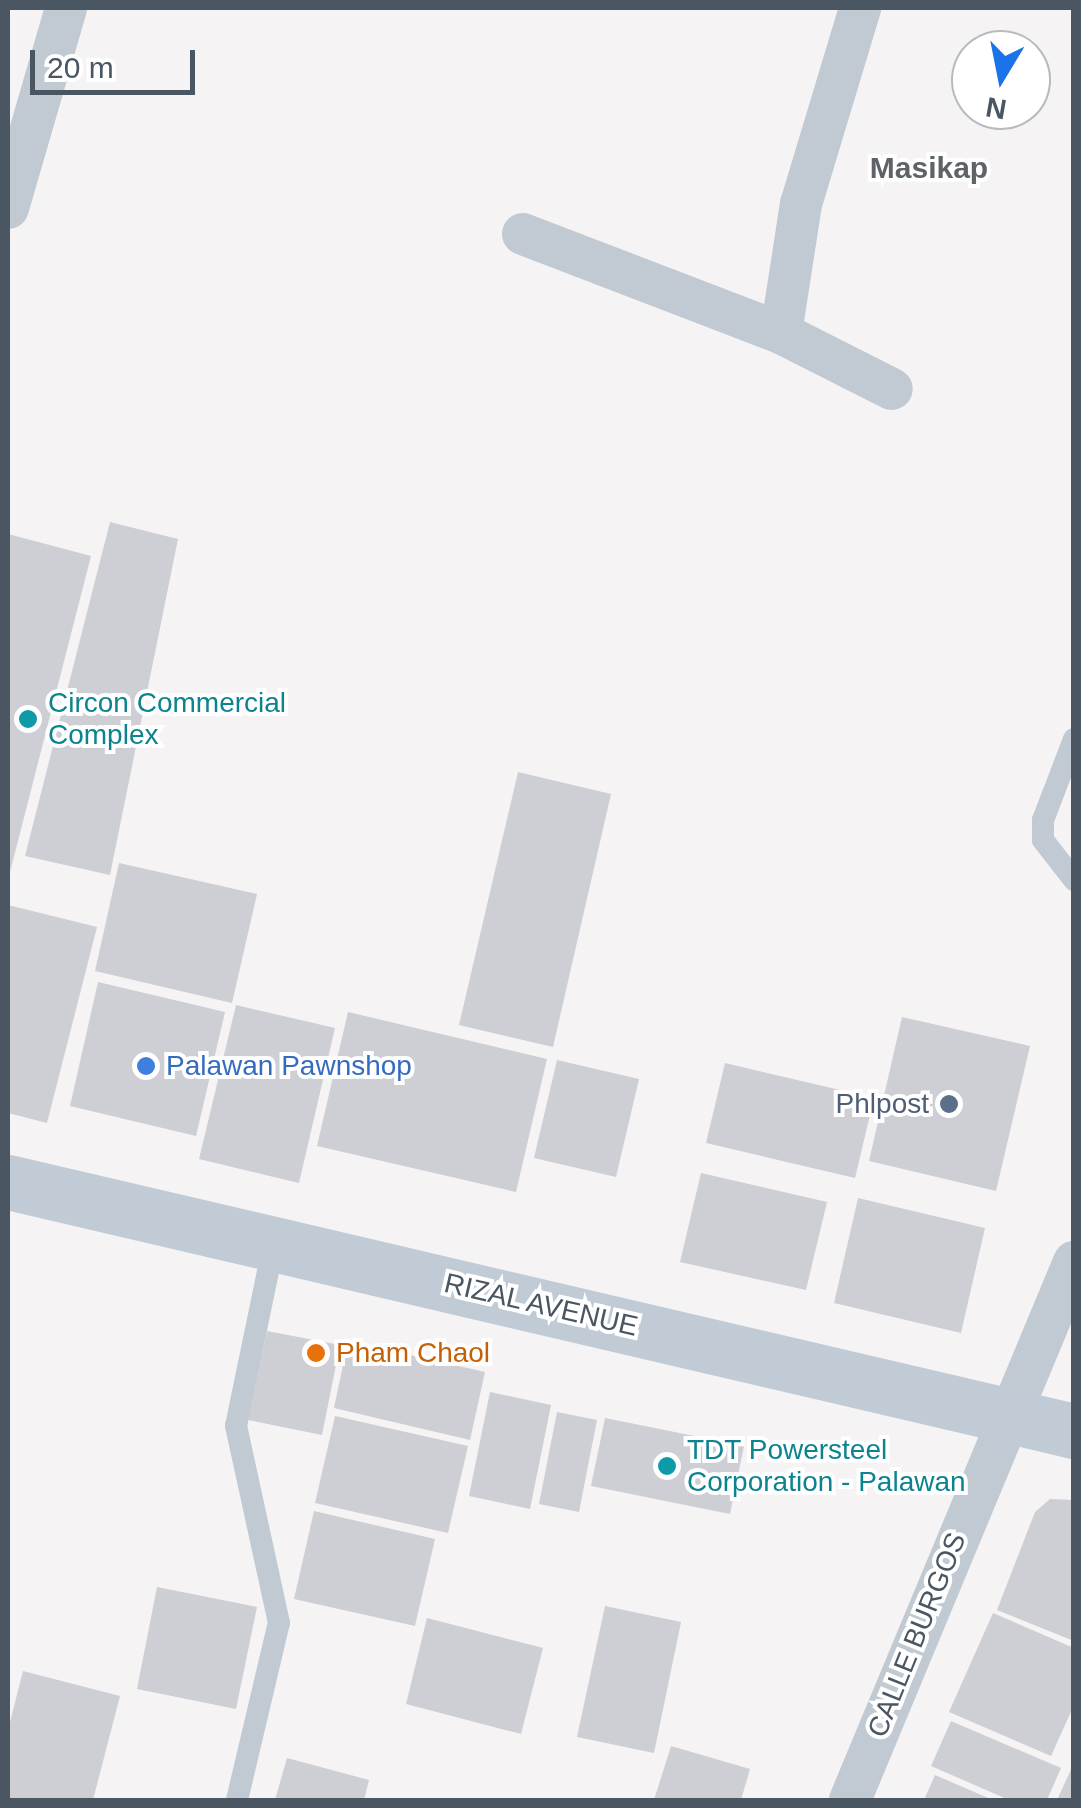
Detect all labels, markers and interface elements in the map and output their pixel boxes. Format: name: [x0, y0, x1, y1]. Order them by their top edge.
scale bar: [35, 30, 200, 92]
north arrow: [951, 30, 1051, 130]
text: 20 m: [47, 51, 114, 84]
text: N: [983, 91, 1009, 125]
district label: Masikap: [870, 150, 988, 186]
place label: Circon Commercial Complex: [48, 686, 286, 752]
marker: Circon Commercial Complex: [17, 708, 39, 730]
place label: Palawan Pawnshop: [166, 1049, 412, 1083]
marker: Palawan Pawnshop: [135, 1055, 157, 1077]
place label: Phlpost: [836, 1087, 929, 1121]
marker: Phlpost: [938, 1093, 960, 1115]
street label: RIZAL AVENUE: [440, 1266, 642, 1344]
place label: Pham Chaol: [336, 1336, 490, 1370]
marker: Pham Chaol: [305, 1342, 327, 1364]
place label: TDT Powersteel Corporation - Palawan: [687, 1433, 966, 1499]
marker: TDT Powersteel Corporation - Palawan: [656, 1455, 678, 1477]
street label: CALLE BURGOS: [861, 1528, 973, 1742]

